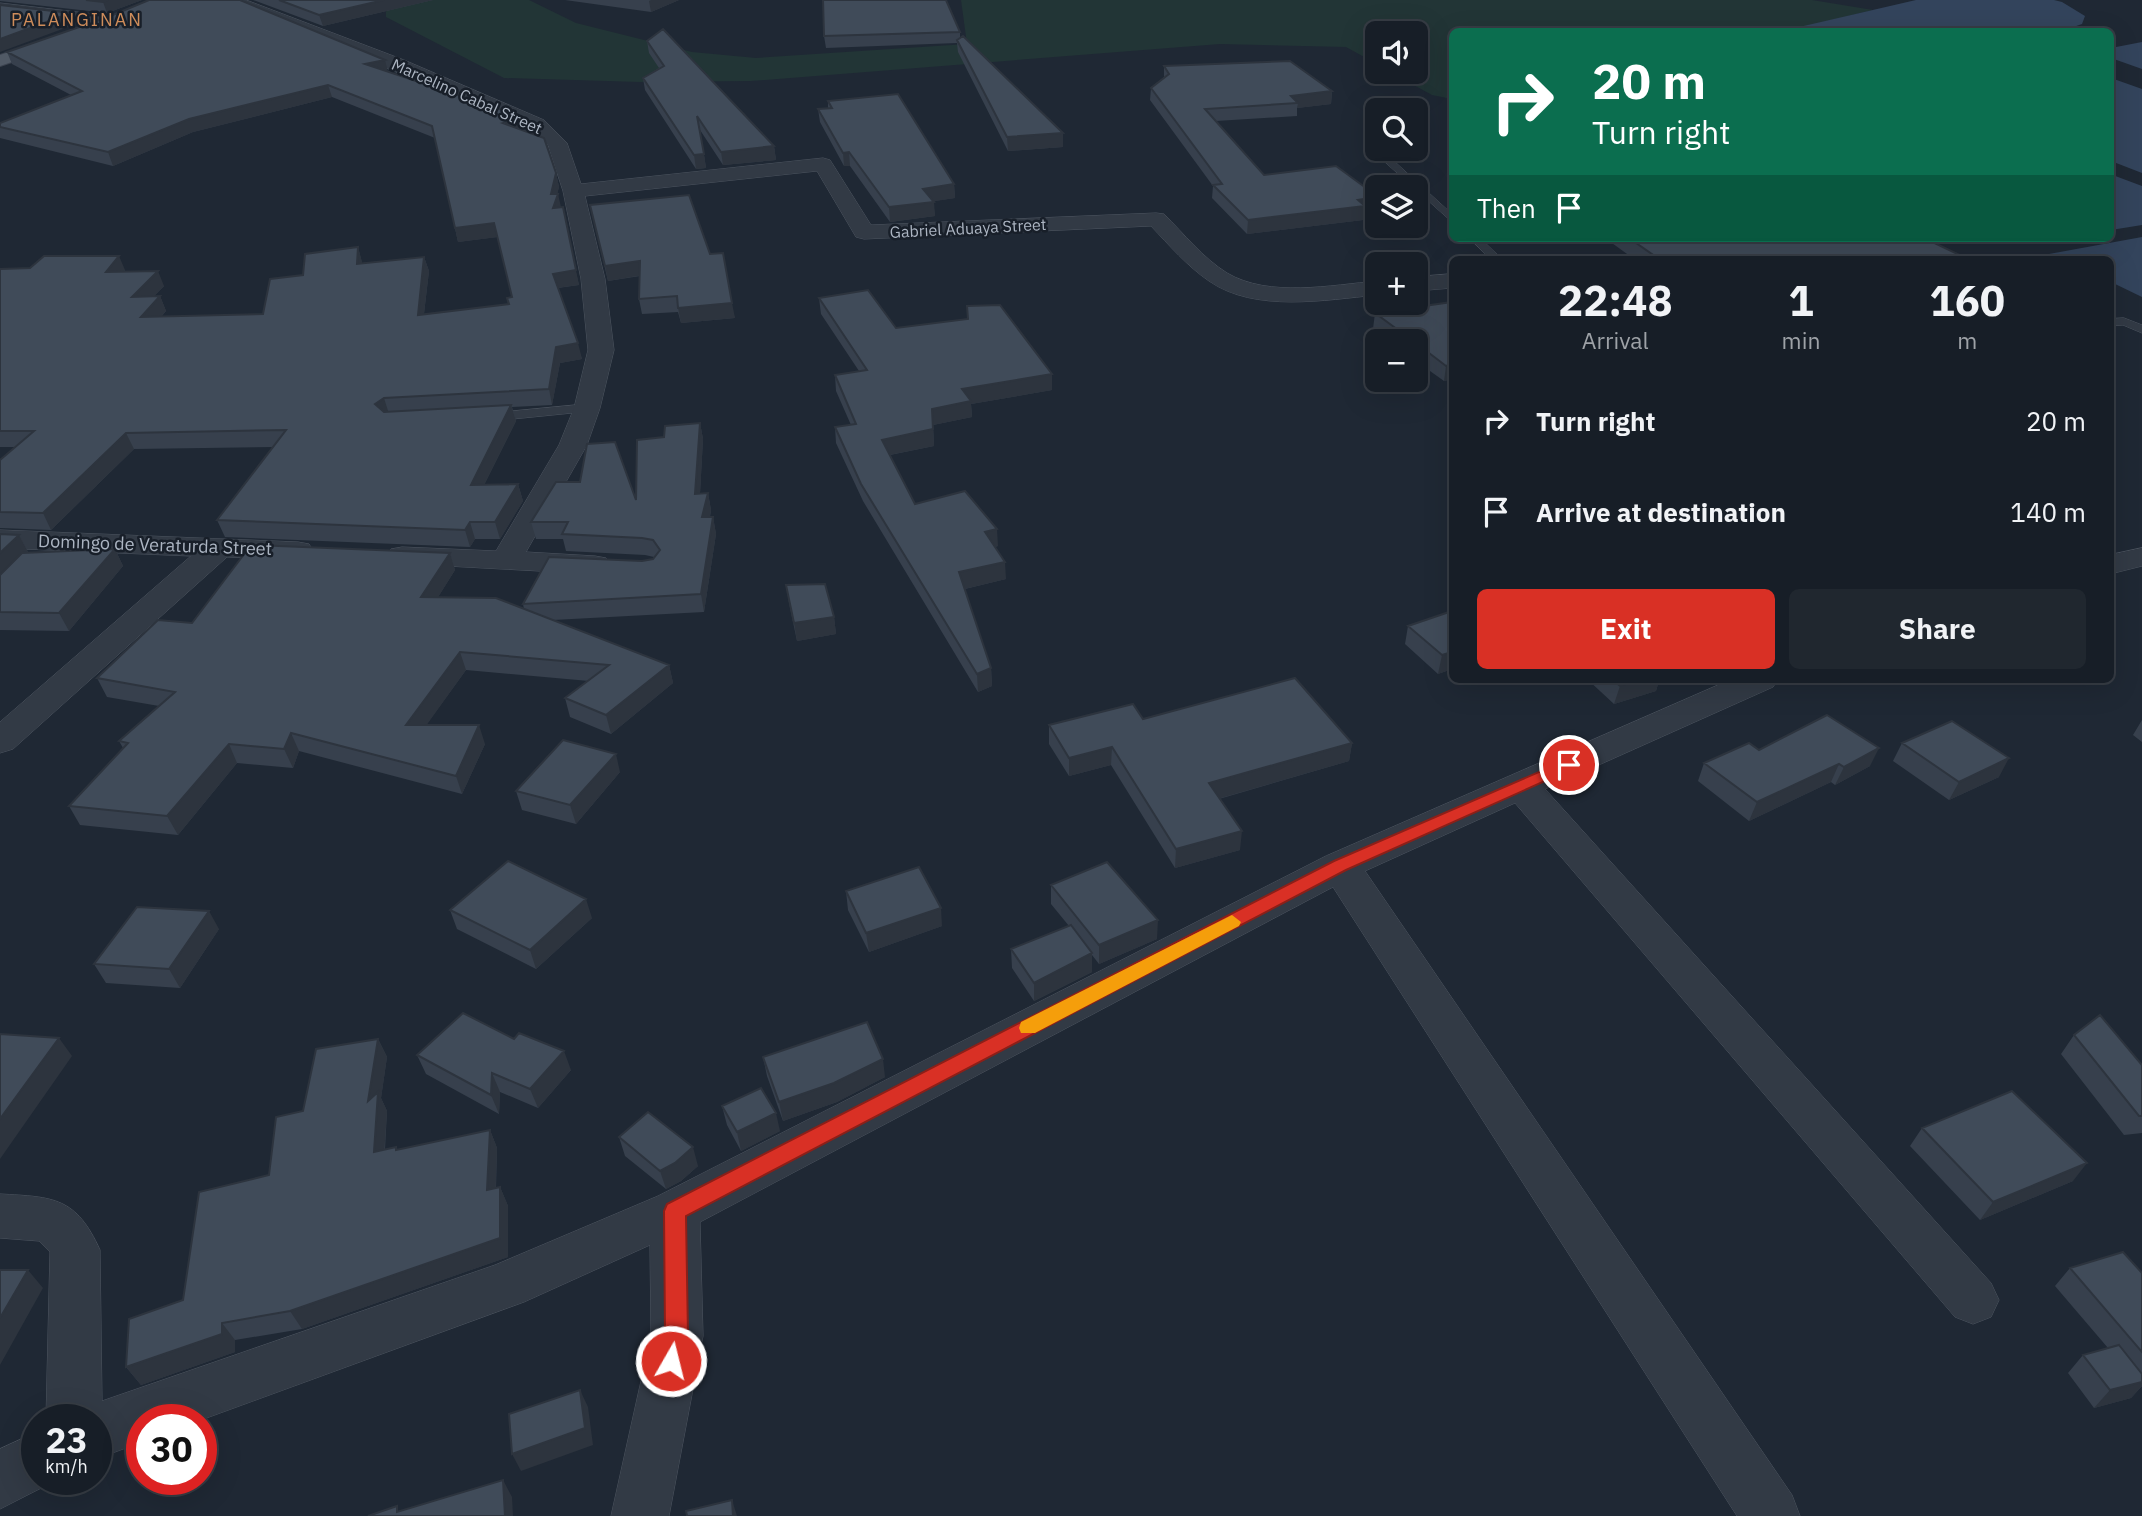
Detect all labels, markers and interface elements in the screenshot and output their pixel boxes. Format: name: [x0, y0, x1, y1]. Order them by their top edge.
district label: PALANGINAN: [11, 8, 143, 31]
map controls: [1365, 21, 1428, 392]
button: sound: [1365, 21, 1428, 84]
text: 20 m: [1592, 49, 1706, 112]
street label: Marcelino Cabal Street: [389, 54, 545, 138]
icon: right: [1477, 56, 1568, 147]
button: search: [1365, 98, 1428, 161]
text: Turn right: [1592, 111, 1730, 153]
button: layers: [1365, 175, 1428, 238]
icon: arrive: [1550, 189, 1588, 227]
text: Then: [1477, 191, 1536, 225]
street label: Gabriel Aduaya Street: [889, 214, 1047, 242]
button: +: [1365, 252, 1428, 315]
text: 22:48: [1558, 273, 1673, 328]
text: 1: [1788, 273, 1814, 328]
text: 160: [1929, 273, 2005, 328]
text: Arrival: [1582, 325, 1649, 355]
text: min: [1782, 325, 1820, 355]
text: m: [1957, 325, 1977, 355]
button: −: [1365, 329, 1428, 392]
icon: right: [1477, 402, 1515, 440]
text: Turn right: [1536, 404, 1655, 438]
text: 20 m: [2026, 404, 2086, 438]
icon: arrive: [1477, 493, 1515, 531]
text: Arrive at destination: [1536, 495, 1786, 529]
text: 140 m: [2010, 495, 2086, 529]
street label: Domingo de Veraturda Street: [38, 529, 272, 560]
button: Exit: [1477, 589, 1775, 669]
button: Share: [1789, 589, 2086, 669]
pin: [1539, 735, 1599, 795]
icon: arrive: [1550, 746, 1588, 784]
position arrow: [634, 1324, 708, 1398]
speed limit sign: 30: [126, 1404, 217, 1495]
text: 23: [45, 1417, 88, 1463]
text: km/h: [45, 1455, 88, 1478]

